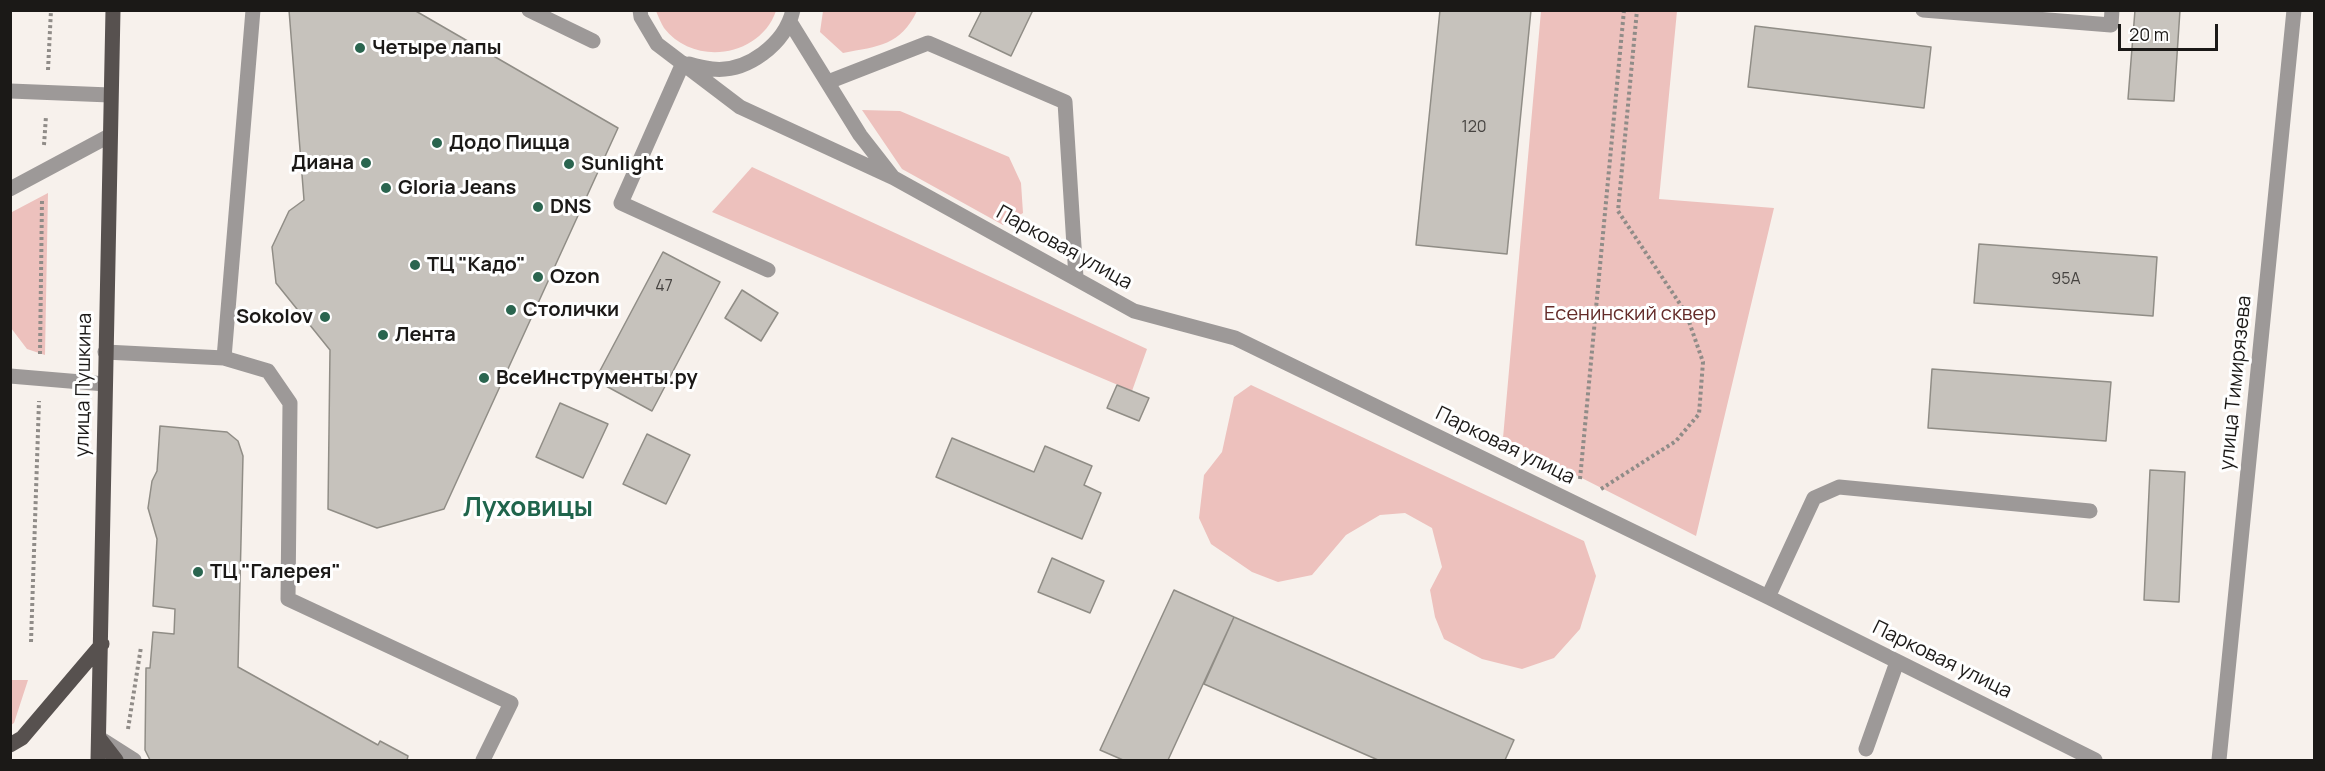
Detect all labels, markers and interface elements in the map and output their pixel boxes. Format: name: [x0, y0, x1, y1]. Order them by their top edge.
scale bar: [2121, 12, 2222, 50]
text: 20 m: [2129, 22, 2169, 46]
place label: Четыре лапы: [372, 36, 502, 60]
marker: Четыре лапы: [353, 41, 367, 55]
house number: 120: [1461, 118, 1487, 138]
place label: Додо Пицца: [449, 131, 570, 155]
marker: Додо Пицца: [430, 136, 444, 150]
place label: Диана: [291, 151, 354, 175]
place label: Sunlight: [581, 152, 664, 176]
marker: Диана: [359, 156, 373, 170]
marker: Sunlight: [562, 157, 576, 171]
place label: Gloria Jeans: [398, 176, 516, 200]
marker: Gloria Jeans: [379, 181, 393, 195]
place label: DNS: [550, 195, 592, 219]
marker: DNS: [531, 200, 545, 214]
street label: Парковая улица: [992, 201, 1136, 295]
place label: ТЦ "Кадо": [427, 253, 526, 277]
marker: ТЦ "Кадо": [408, 258, 422, 272]
place label: Ozon: [550, 265, 600, 289]
marker: Ozon: [531, 270, 545, 284]
house number: 95А: [2051, 270, 2081, 290]
house number: 47: [655, 277, 673, 297]
street label: улица Тимирязева: [2215, 294, 2257, 472]
place label: Столички: [523, 298, 619, 322]
park label: Есенинский сквер: [1544, 302, 1716, 326]
marker: Столички: [504, 303, 518, 317]
place label: Sokolov: [236, 305, 313, 329]
marker: Sokolov: [318, 310, 332, 324]
street label: улица Пушкина: [71, 313, 97, 457]
place label: Лента: [395, 323, 456, 347]
marker: Лента: [376, 328, 390, 342]
place label: ВсеИнструменты.ру: [496, 366, 698, 390]
marker: ВсеИнструменты.ру: [477, 371, 491, 385]
street label: Парковая улица: [1432, 402, 1578, 490]
district label: Луховицы: [463, 493, 593, 525]
place label: ТЦ "Галерея": [210, 560, 341, 584]
marker: ТЦ "Галерея": [191, 565, 205, 579]
street label: Парковая улица: [1869, 616, 2015, 704]

